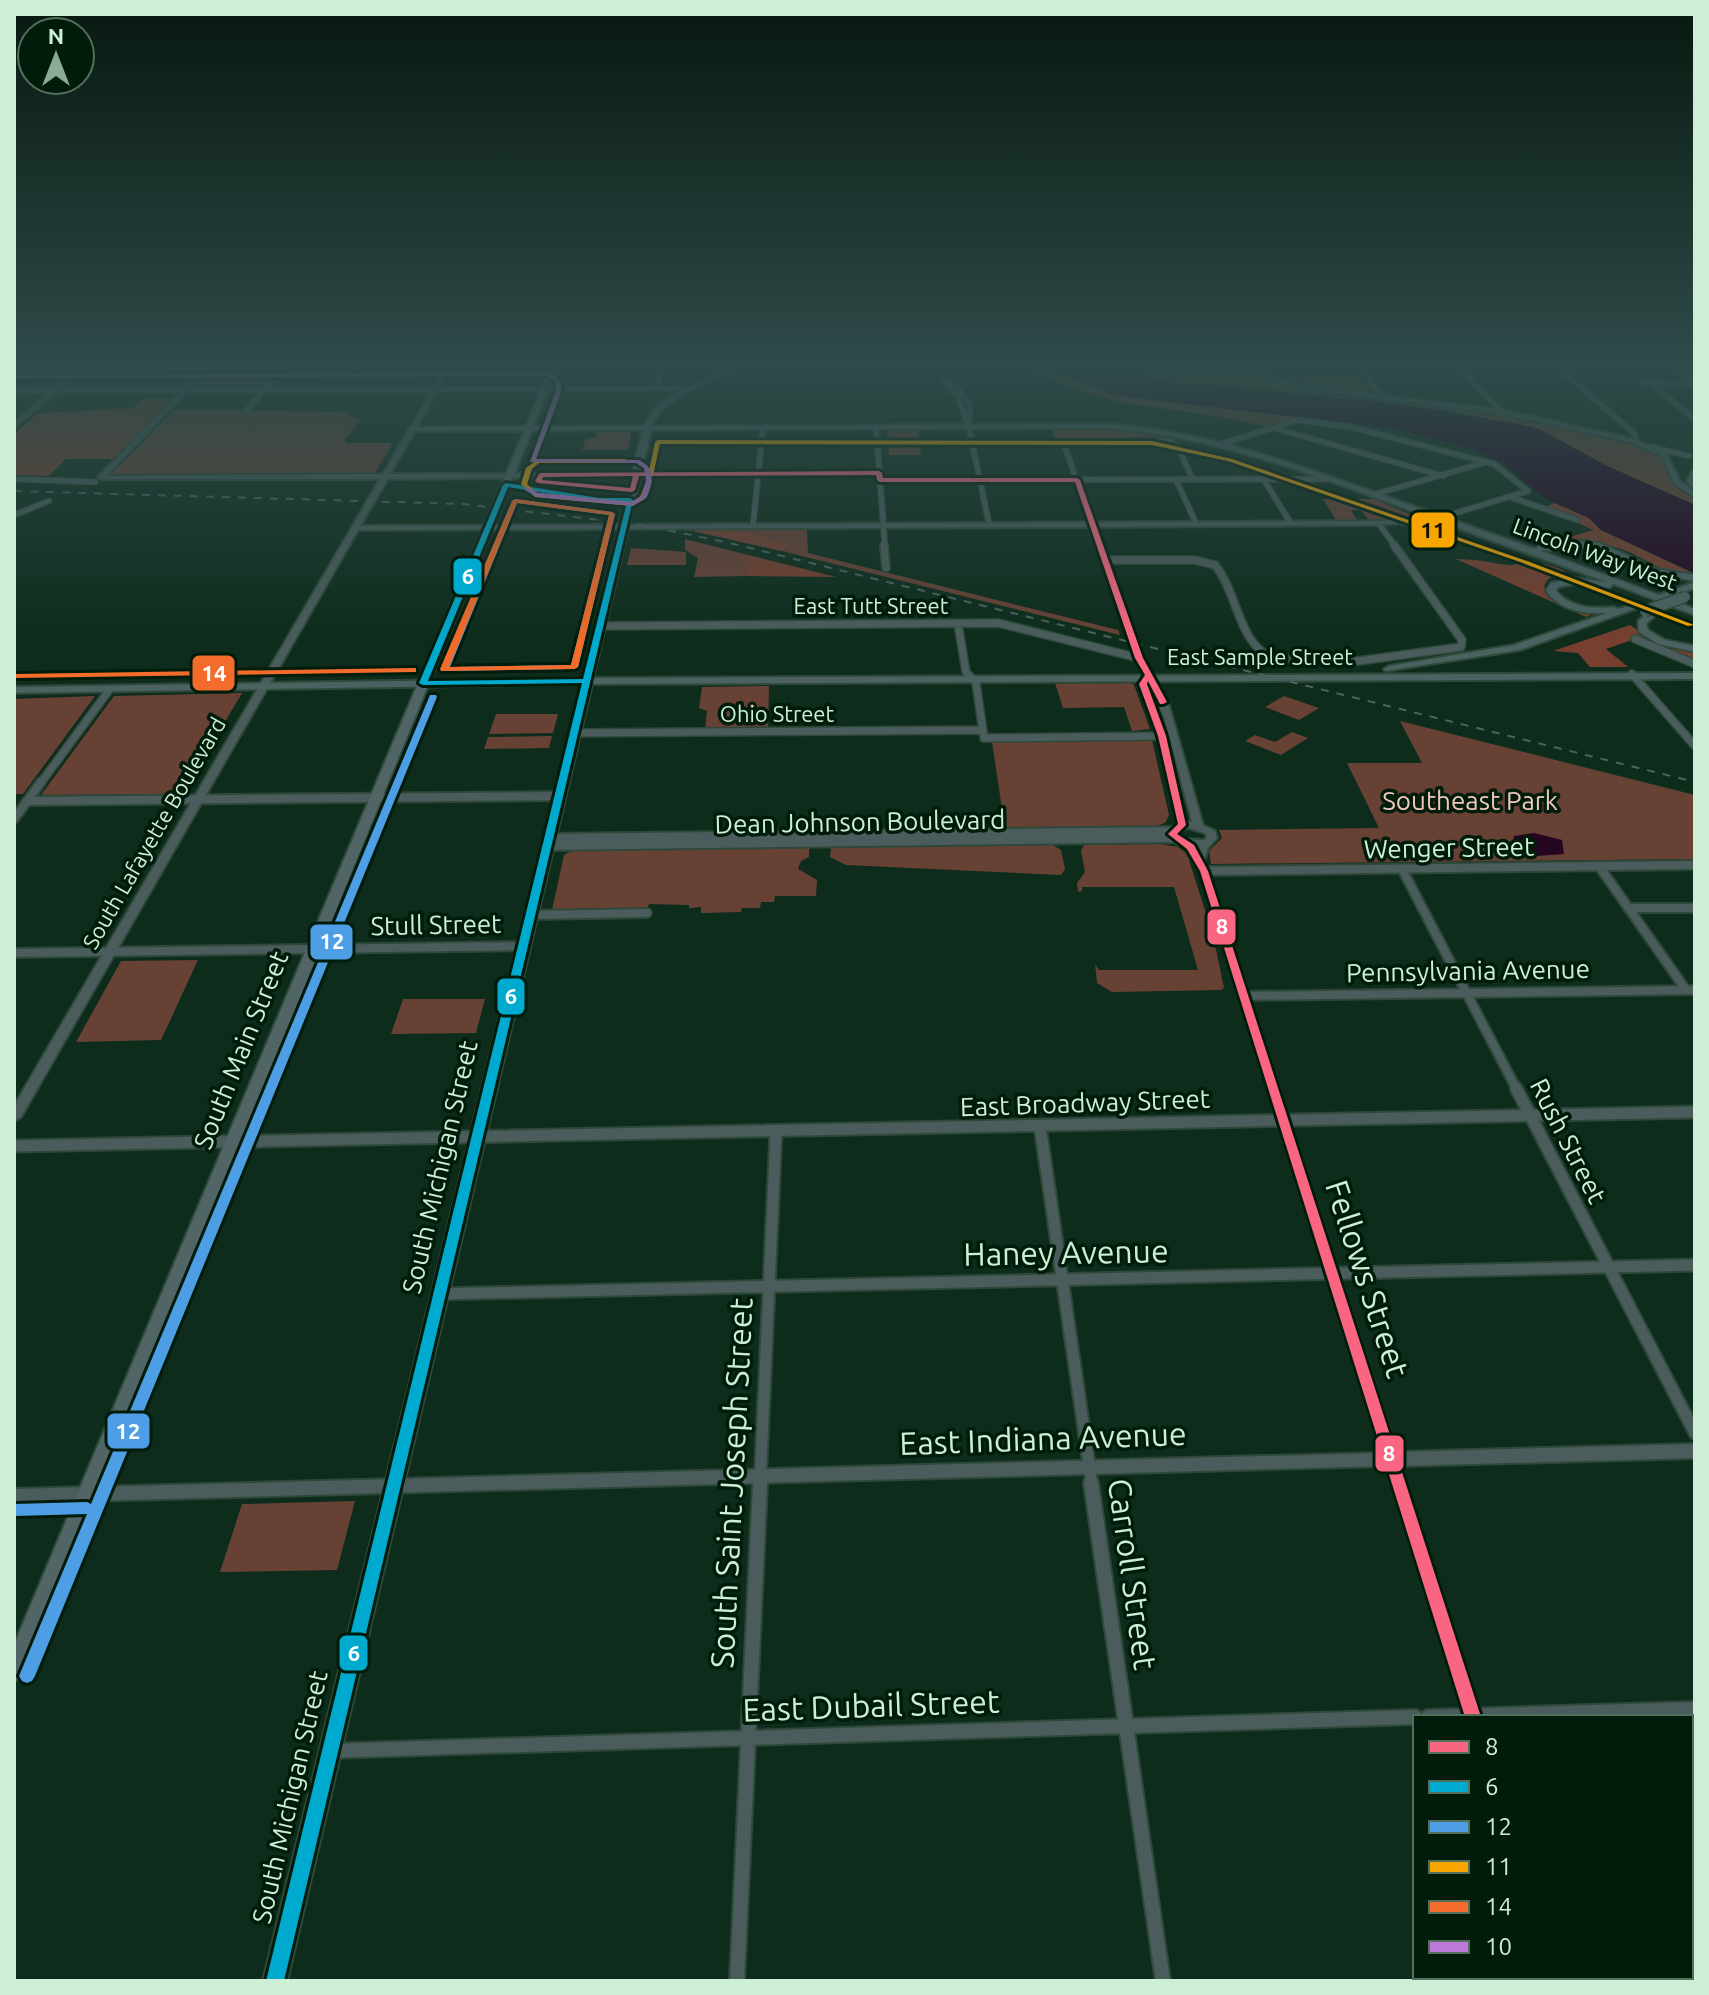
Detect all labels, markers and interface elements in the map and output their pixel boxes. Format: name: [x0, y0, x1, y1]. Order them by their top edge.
north arrow: [16, 16, 96, 96]
text: N: [48, 23, 64, 48]
line badge: 11: [1410, 511, 1456, 549]
street label: Lincoln Way West: [1510, 512, 1681, 595]
text: 11: [1421, 517, 1445, 542]
line badge: 6: [452, 557, 483, 596]
text: 6: [462, 563, 474, 588]
street label: East Tutt Street: [794, 593, 949, 618]
street label: East Sample Street: [1167, 644, 1353, 669]
line badge: 14: [191, 654, 236, 692]
text: 14: [202, 660, 226, 685]
street label: Ohio Street: [720, 701, 835, 726]
street label: South Lafayette Boulevard: [77, 713, 230, 953]
park label: Southeast Park: [1382, 786, 1558, 815]
street label: Dean Johnson Boulevard: [714, 804, 1006, 839]
street label: Wenger Street: [1363, 832, 1535, 863]
line badge: 8: [1206, 908, 1237, 946]
street label: Stull Street: [370, 909, 502, 940]
text: 8: [1216, 913, 1228, 938]
line badge: 12: [309, 923, 354, 961]
text: 12: [320, 928, 344, 953]
street label: South Main Street: [188, 947, 293, 1153]
street label: Pennsylvania Avenue: [1346, 954, 1590, 987]
line badge: 6: [496, 977, 526, 1016]
text: 6: [505, 983, 517, 1008]
street label: South Michigan Street: [396, 1038, 483, 1296]
street label: Rush Street: [1525, 1074, 1612, 1208]
street label: East Broadway Street: [960, 1084, 1210, 1121]
street label: Fellows Street: [1319, 1175, 1417, 1382]
street label: Haney Avenue: [963, 1232, 1169, 1272]
street label: South Saint Joseph Street: [703, 1296, 759, 1669]
line badge: 12: [106, 1412, 151, 1450]
street label: East Indiana Avenue: [899, 1415, 1187, 1461]
text: 12: [116, 1418, 140, 1443]
line badge: 8: [1374, 1434, 1405, 1473]
text: 8: [1383, 1440, 1395, 1465]
street label: Carroll Street: [1102, 1476, 1164, 1672]
line badge: 6: [338, 1634, 369, 1672]
text: 6: [348, 1640, 360, 1665]
street label: South Michigan Street: [246, 1668, 333, 1926]
street label: East Dubail Street: [742, 1683, 1000, 1727]
legend: [1413, 1715, 1693, 1979]
text: 8: [1485, 1733, 1499, 1760]
text: 6: [1485, 1773, 1499, 1800]
text: 12: [1485, 1813, 1512, 1840]
text: 11: [1485, 1853, 1512, 1880]
text: 14: [1485, 1893, 1512, 1920]
text: 10: [1485, 1933, 1512, 1960]

